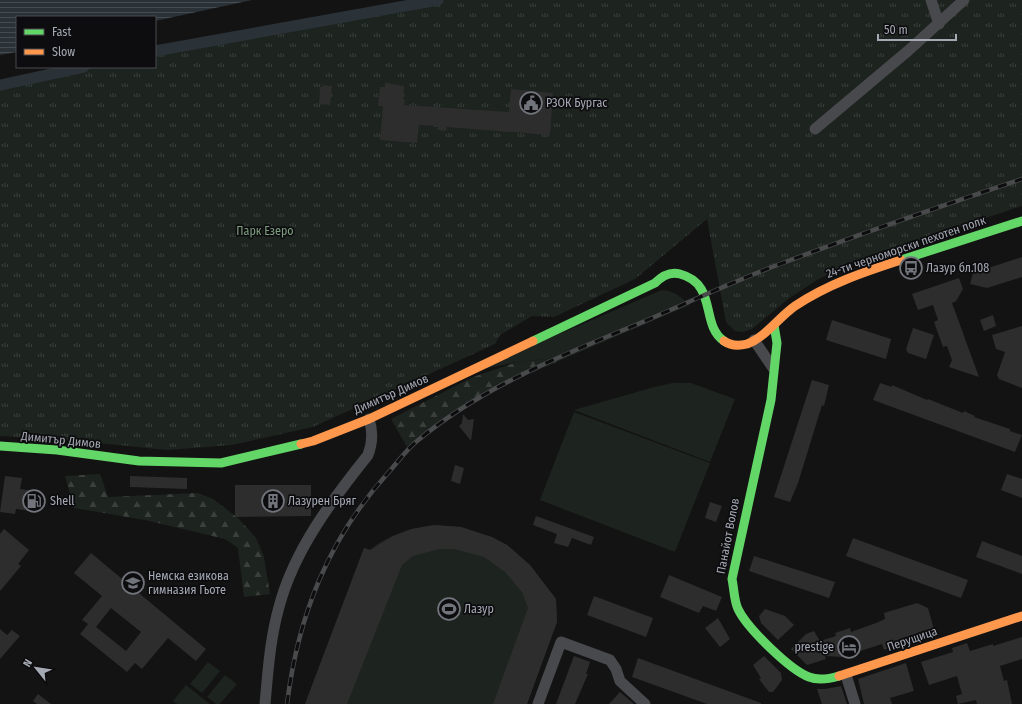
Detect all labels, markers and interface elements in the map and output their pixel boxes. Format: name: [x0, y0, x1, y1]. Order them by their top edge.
legend: [16, 16, 156, 68]
scale bar: [878, 16, 956, 42]
text: 50 m: [884, 23, 908, 37]
text: Fast: [52, 25, 71, 39]
text: Slow: [52, 45, 75, 59]
public building icon: РЗОК Бургас: [518, 90, 544, 116]
place label: РЗОК Бургас: [546, 96, 607, 110]
street label: 24-ти черноморски пехотен полк: [824, 213, 988, 281]
park label: Парк Езеро: [236, 224, 294, 238]
bus stop icon: Лазур бл.108: [898, 255, 924, 281]
place label: Лазур бл.108: [926, 261, 989, 275]
street label: Димитър Димов: [351, 371, 431, 417]
street label: Димитър Димов: [19, 429, 102, 451]
fuel station icon: Shell: [21, 488, 47, 514]
building icon: Лазурен Бряг: [260, 488, 286, 514]
place label: Shell: [50, 494, 75, 508]
place label: Лазурен Бряг: [288, 494, 356, 508]
street label: Панайот Волов: [714, 497, 742, 575]
place label: Немска езикова гимназия Гьоте: [148, 569, 229, 597]
school or university icon: Немска езикова гимназия Гьоте: [120, 570, 146, 596]
sports icon: Лазур: [436, 596, 462, 622]
place label: Лазур: [464, 602, 494, 616]
street label: Перущица: [885, 624, 939, 654]
hotel icon: prestige: [836, 634, 862, 660]
place label: prestige: [794, 640, 834, 654]
north arrow: [16, 648, 56, 688]
text: N: [20, 657, 35, 669]

